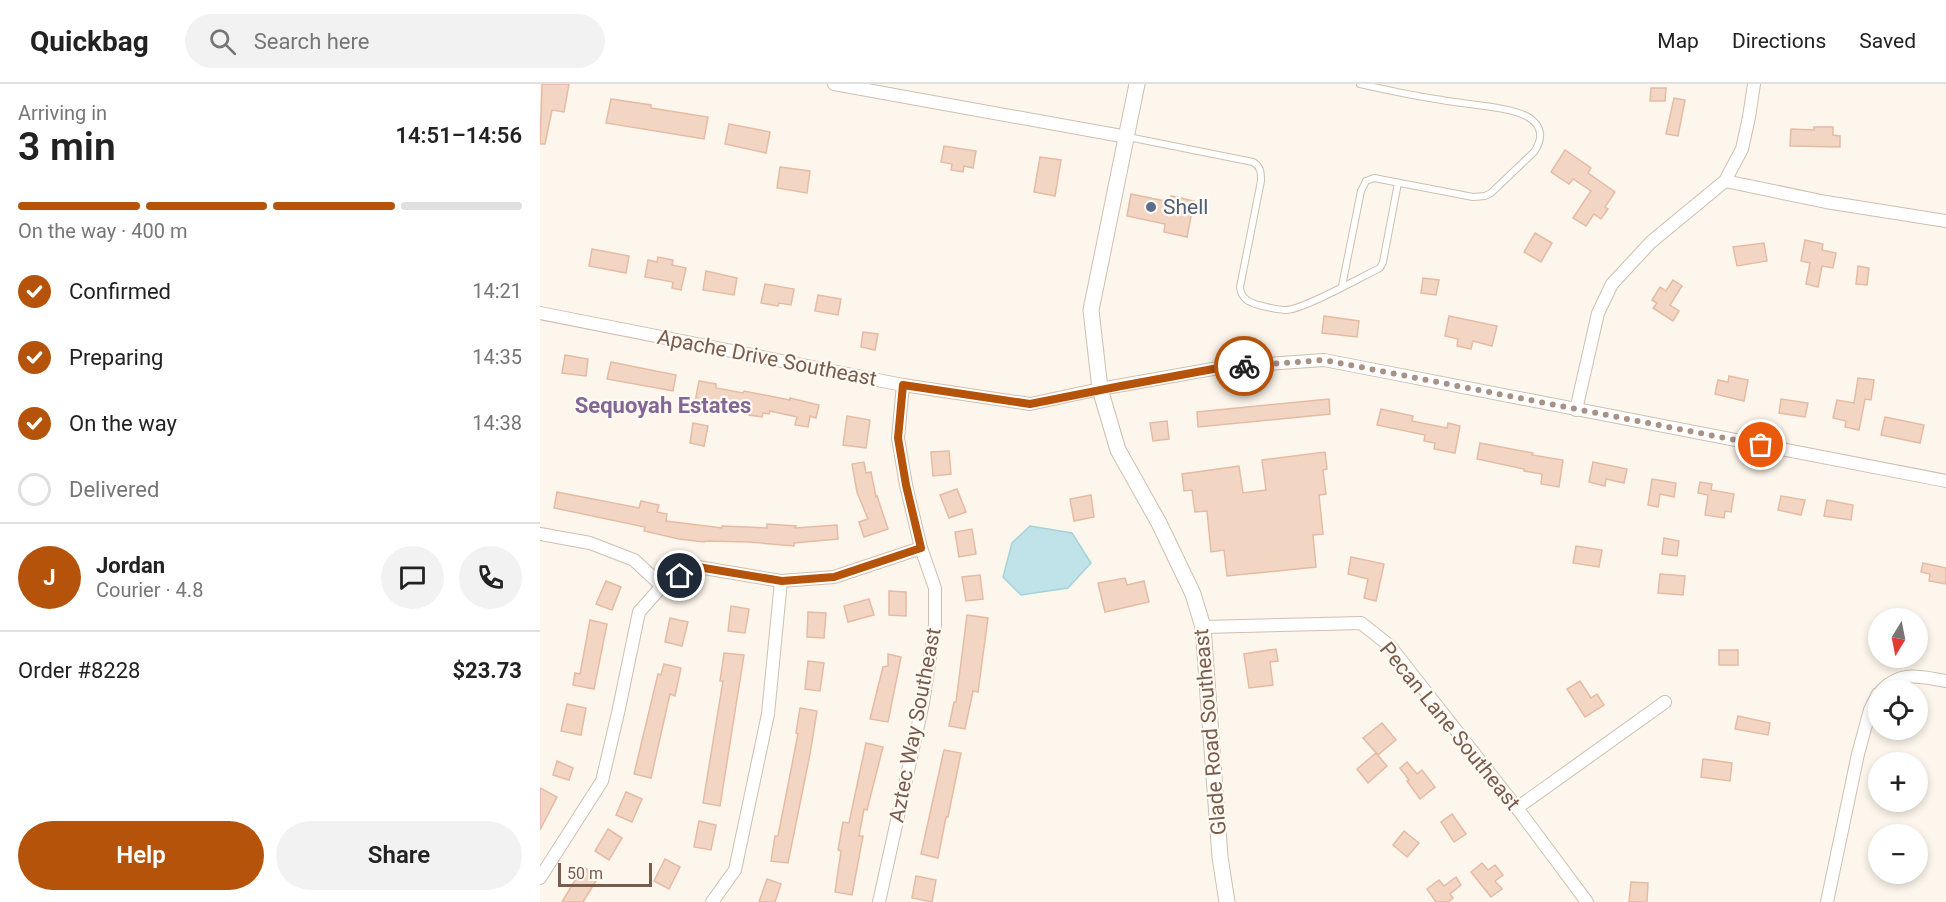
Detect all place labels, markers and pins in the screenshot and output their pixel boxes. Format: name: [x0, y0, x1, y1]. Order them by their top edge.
place label: Shell: [1163, 195, 1208, 219]
marker: Shell: [1144, 200, 1158, 214]
pin: [1735, 419, 1786, 470]
pin: [654, 550, 705, 601]

